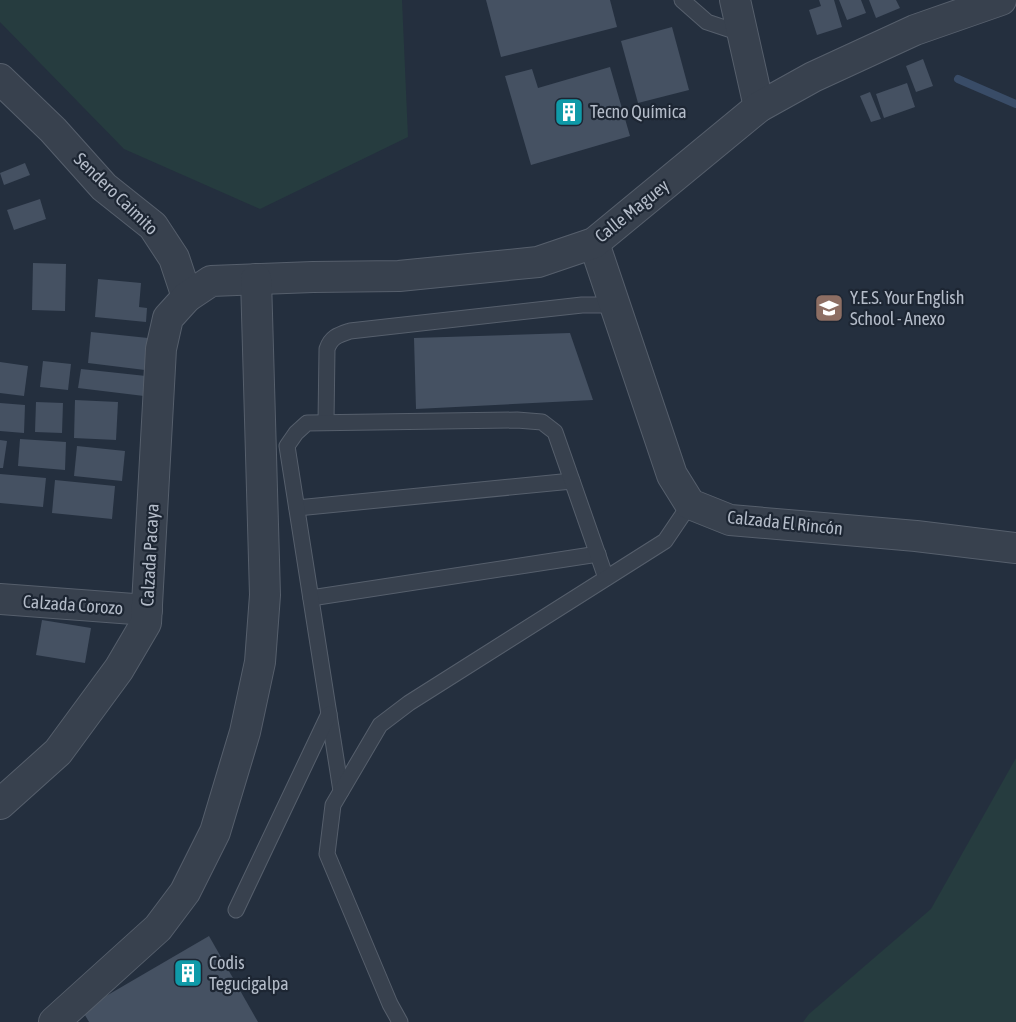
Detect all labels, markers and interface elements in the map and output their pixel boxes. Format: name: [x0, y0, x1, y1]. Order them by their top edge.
building icon: Tecno Química: [553, 96, 585, 128]
place label: Tecno Química: [590, 101, 687, 122]
street label: Sendero Caimito: [70, 148, 163, 239]
street label: Calle Maguey: [591, 175, 673, 247]
place label: Y.E.S. Your English School - Anexo: [850, 287, 964, 329]
school or university icon: Y.E.S. Your English School - Anexo: [813, 292, 845, 324]
street label: Calzada Pacaya: [136, 503, 163, 607]
street label: Calzada El Rincón: [726, 506, 844, 539]
street label: Calzada Corozo: [22, 591, 124, 618]
place label: Codis Tegucigalpa: [209, 952, 289, 994]
building icon: Codis Tegucigalpa: [172, 957, 204, 989]

